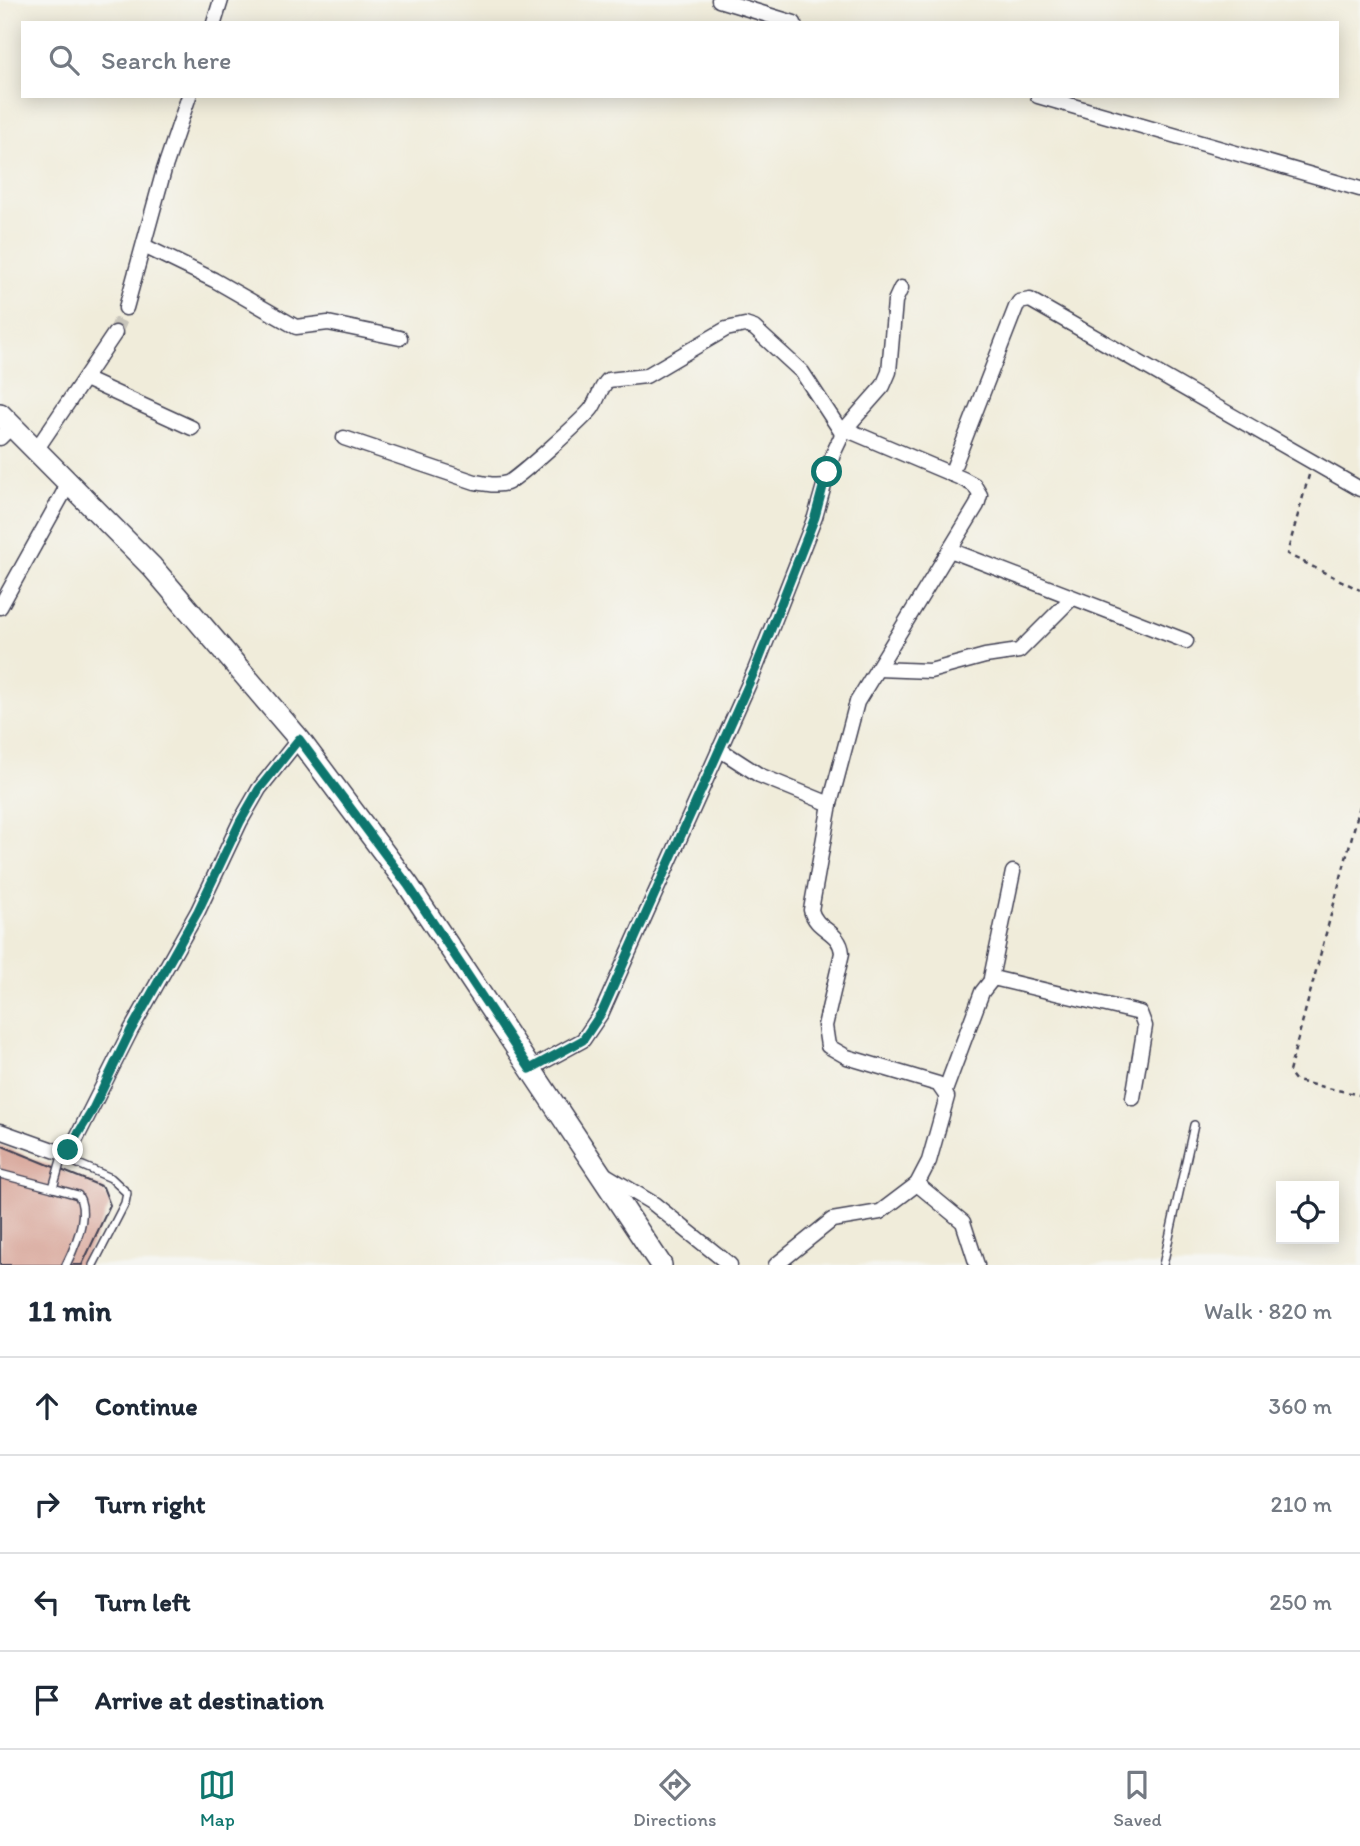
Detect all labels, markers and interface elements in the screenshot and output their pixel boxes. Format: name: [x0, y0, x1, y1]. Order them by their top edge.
search box: [21, 21, 1339, 98]
icon: search: [45, 41, 83, 79]
text: Search here: [101, 44, 231, 76]
route start: [811, 456, 842, 487]
route end: [52, 1134, 83, 1165]
map controls: [1276, 1181, 1339, 1244]
button: locate: [1276, 1181, 1339, 1244]
text: 11 min: [28, 1292, 112, 1329]
text: Walk · 820 m: [1204, 1297, 1332, 1325]
icon: ahead: [28, 1387, 66, 1425]
text: Continue: [95, 1390, 198, 1422]
text: 360 m: [1269, 1392, 1332, 1420]
icon: right: [28, 1485, 66, 1523]
text: Turn right: [95, 1488, 206, 1520]
text: 210 m: [1271, 1490, 1332, 1518]
icon: left: [28, 1583, 66, 1621]
text: Turn left: [95, 1586, 191, 1618]
text: 250 m: [1269, 1588, 1332, 1616]
icon: arrive: [28, 1681, 66, 1719]
text: Arrive at destination: [95, 1684, 324, 1716]
tab: Map: [198, 1766, 236, 1831]
tab: Directions: [633, 1766, 717, 1831]
tab: Saved: [1113, 1766, 1162, 1831]

